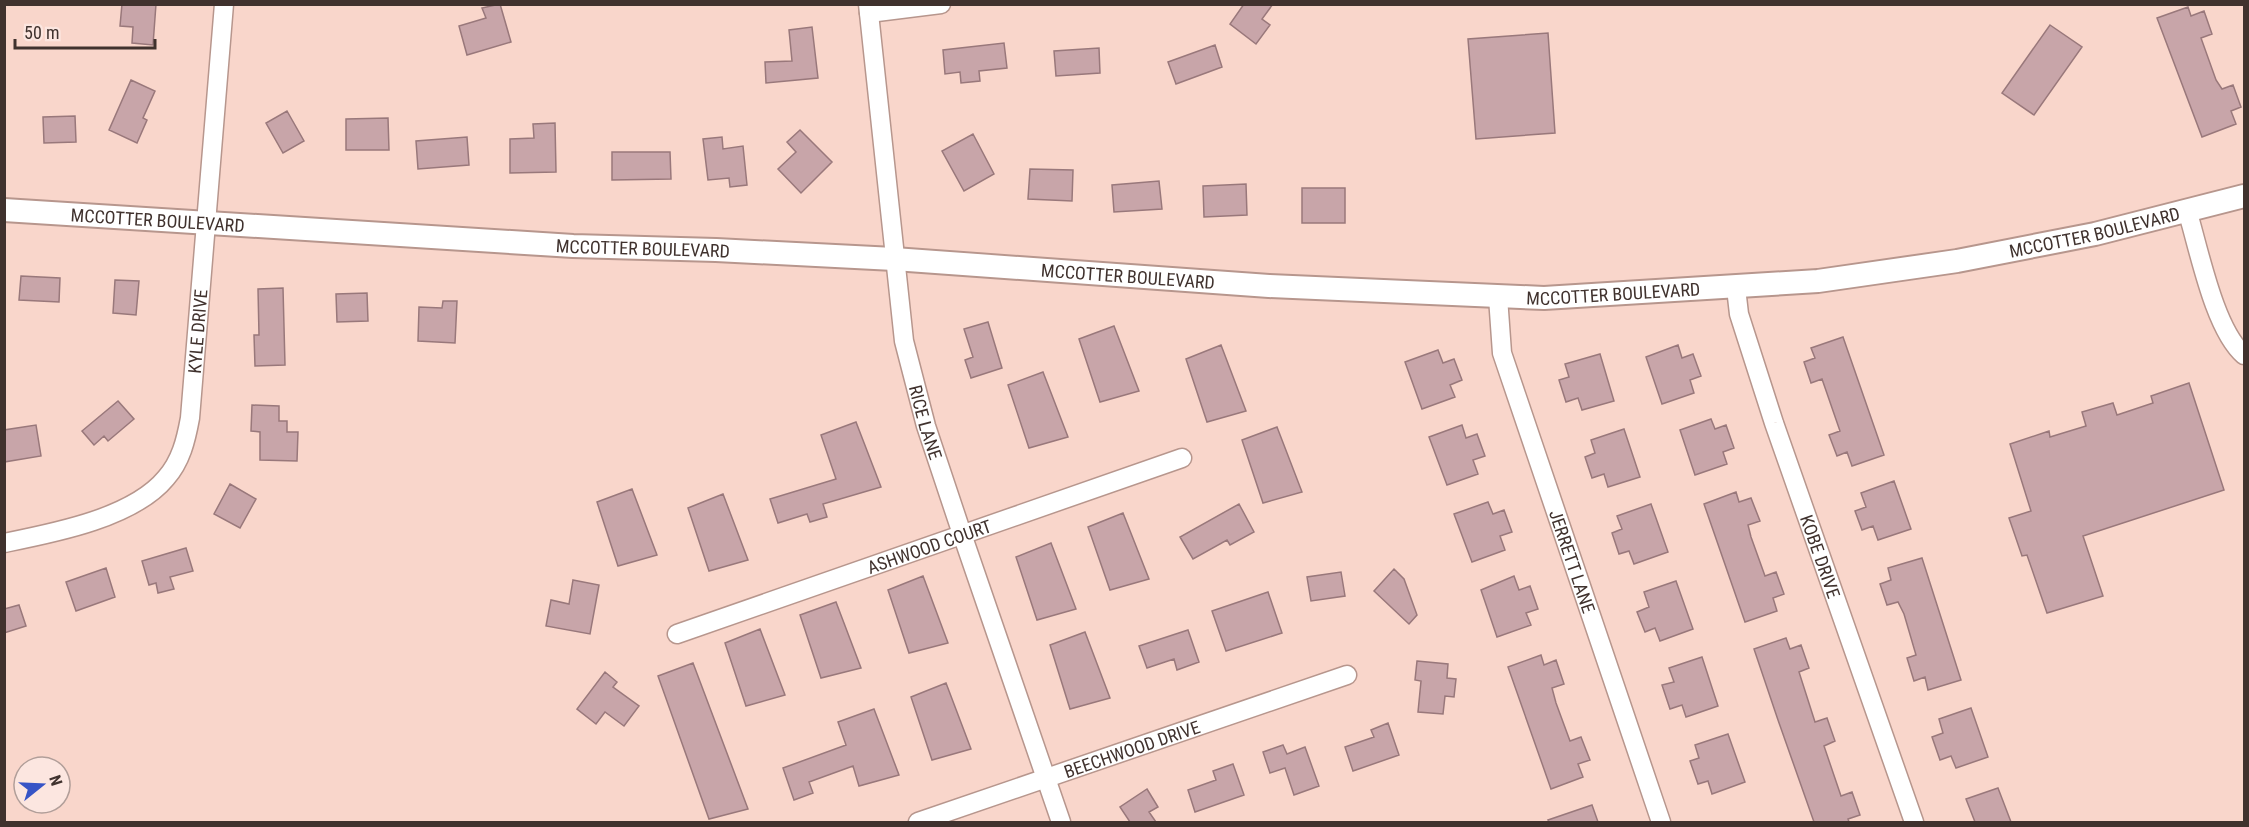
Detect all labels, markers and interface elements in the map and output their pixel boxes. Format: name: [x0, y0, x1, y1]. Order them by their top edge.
scale bar: [15, 12, 154, 50]
text: 50 m: [24, 22, 59, 43]
street label: MCCOTTER BOULEVARD: [2007, 202, 2182, 261]
street label: MCCOTTER BOULEVARD: [70, 204, 245, 236]
street label: MCCOTTER BOULEVARD: [555, 234, 730, 261]
street label: MCCOTTER BOULEVARD: [1040, 259, 1216, 293]
street label: MCCOTTER BOULEVARD: [1526, 278, 1701, 309]
street label: KYLE DRIVE: [183, 288, 211, 374]
street label: RICE LANE: [905, 383, 947, 462]
street label: JERRETT LANE: [1545, 507, 1600, 616]
street label: KOBE DRIVE: [1797, 512, 1845, 601]
street label: ASHWOOD COURT: [864, 515, 994, 577]
street label: BEECHWOOD DRIVE: [1061, 716, 1203, 782]
north arrow: [12, 755, 72, 815]
text: N: [45, 773, 66, 788]

